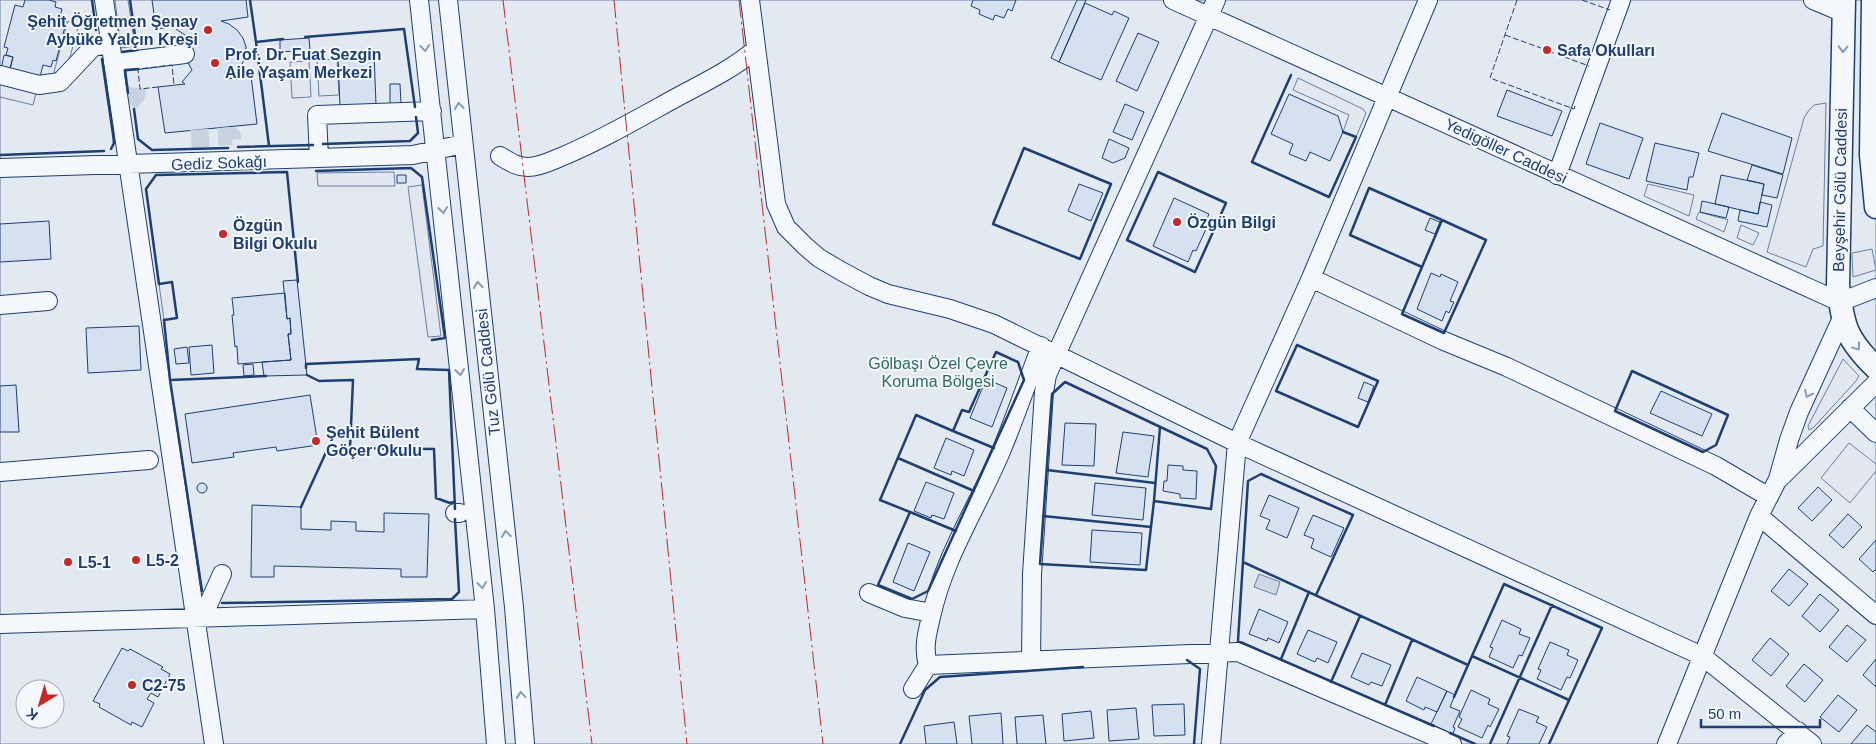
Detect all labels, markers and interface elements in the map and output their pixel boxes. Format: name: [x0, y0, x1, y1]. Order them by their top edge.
place label: Şehit Öğretmen Şenay Aybüke Yalçın Kreşi: [27, 12, 198, 48]
marker: Şehit Öğretmen Şenay Aybüke Yalçın Kreşi: [202, 24, 214, 36]
place label: Safa Okulları: [1557, 42, 1655, 59]
marker: Safa Okulları: [1541, 44, 1553, 56]
one-way arrow: [419, 45, 430, 53]
one-way arrow: [1838, 45, 1849, 53]
place label: Prof. Dr. Fuat Sezgin Aile Yaşam Merkezi: [225, 46, 381, 81]
marker: Prof. Dr. Fuat Sezgin Aile Yaşam Merkezi: [209, 57, 221, 69]
one-way arrow: [454, 102, 465, 110]
street label: Beyşehir Gölü Caddesi: [1830, 108, 1850, 272]
street label: Yedigöller Caddesi: [1442, 115, 1570, 187]
street label: Gediz Sokağı: [171, 153, 267, 173]
one-way arrow: [437, 206, 448, 214]
place label: Özgün Bilgi: [1187, 213, 1276, 231]
place label: Özgün Bilgi Okulu: [233, 216, 317, 252]
marker: Özgün Bilgi: [1171, 216, 1183, 228]
marker: Özgün Bilgi Okulu: [217, 228, 229, 240]
one-way arrow: [473, 281, 484, 289]
street label: Tuz Gölü Caddesi: [473, 308, 503, 436]
one-way arrow: [1851, 341, 1860, 351]
park label: Gölbaşı Özel Çevre Koruma Bölgesi: [868, 355, 1008, 390]
one-way arrow: [454, 368, 465, 376]
one-way arrow: [1803, 389, 1814, 398]
place label: Şehit Bülent Göçer Okulu: [326, 424, 422, 459]
marker: Şehit Bülent Göçer Okulu: [310, 435, 322, 447]
one-way arrow: [501, 529, 512, 537]
place label: L5-2: [146, 552, 179, 569]
place label: L5-1: [78, 554, 111, 571]
marker: L5-2: [130, 554, 142, 566]
marker: L5-1: [62, 556, 74, 568]
one-way arrow: [476, 582, 487, 590]
place label: C2-75: [142, 677, 186, 694]
north arrow: [15, 679, 65, 729]
marker: C2-75: [126, 679, 138, 691]
one-way arrow: [516, 691, 527, 699]
scale bar: [1701, 696, 1820, 728]
text: K: [23, 705, 41, 724]
text: 50 m: [1708, 705, 1741, 722]

